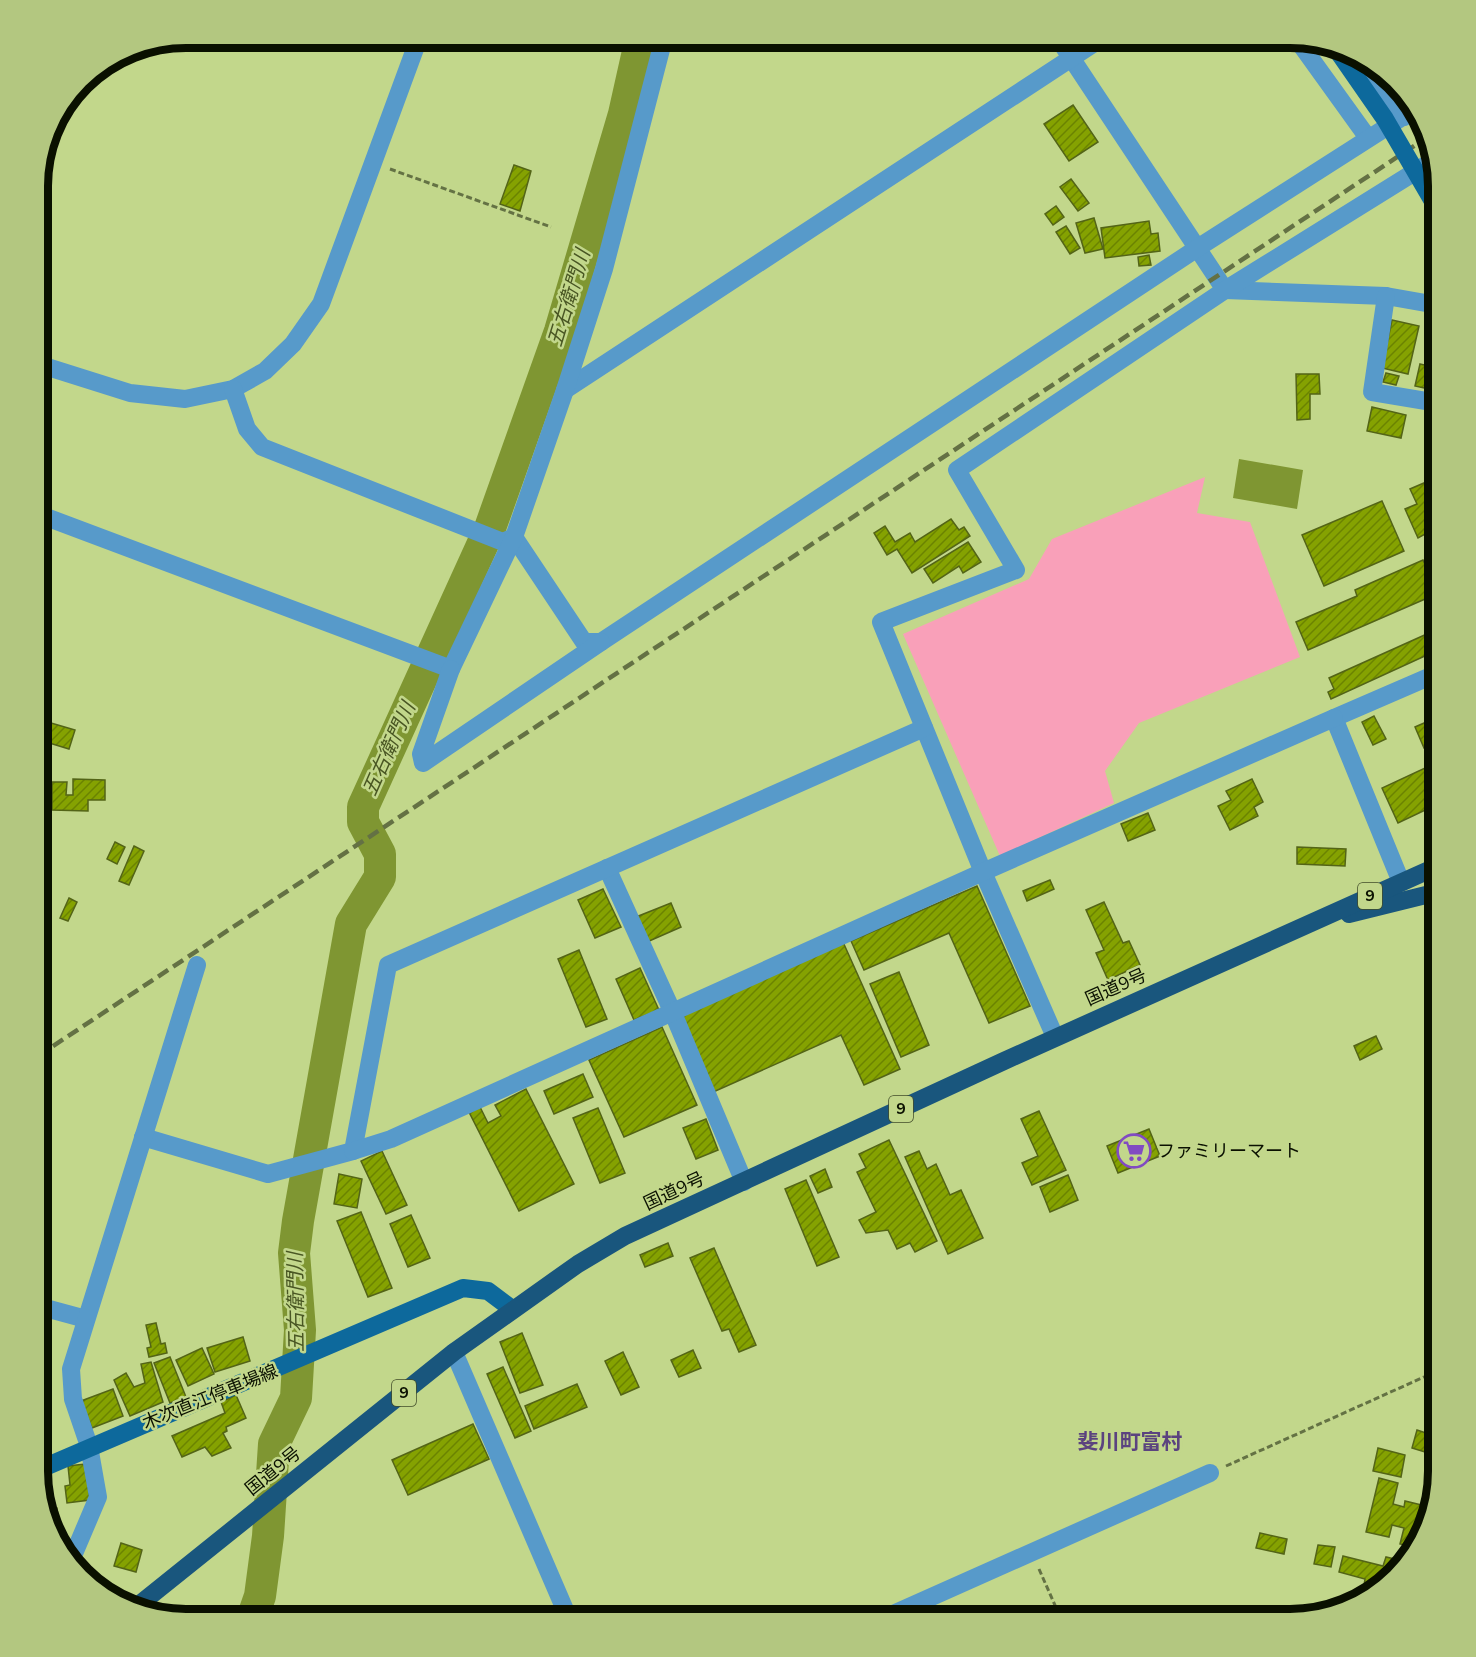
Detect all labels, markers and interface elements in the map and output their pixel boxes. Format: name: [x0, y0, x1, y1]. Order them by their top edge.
water label: 五右衛門川: [541, 244, 597, 350]
water label: 五右衛門川: [356, 696, 422, 800]
road number: 9: [1358, 883, 1382, 909]
street label: 国道9号: [1082, 963, 1150, 1011]
road number: 9: [889, 1096, 913, 1122]
supermarket icon: ファミリーマート: [1116, 1133, 1152, 1169]
place label: ファミリーマート: [1157, 1139, 1301, 1163]
street label: 国道9号: [640, 1166, 708, 1216]
water label: 五右衛門川: [282, 1250, 310, 1352]
street label: 木次直江停車場線: [139, 1359, 281, 1435]
road number: 9: [392, 1380, 416, 1406]
district label: 斐川町富村: [1078, 1428, 1183, 1456]
street label: 国道9号: [240, 1441, 306, 1501]

